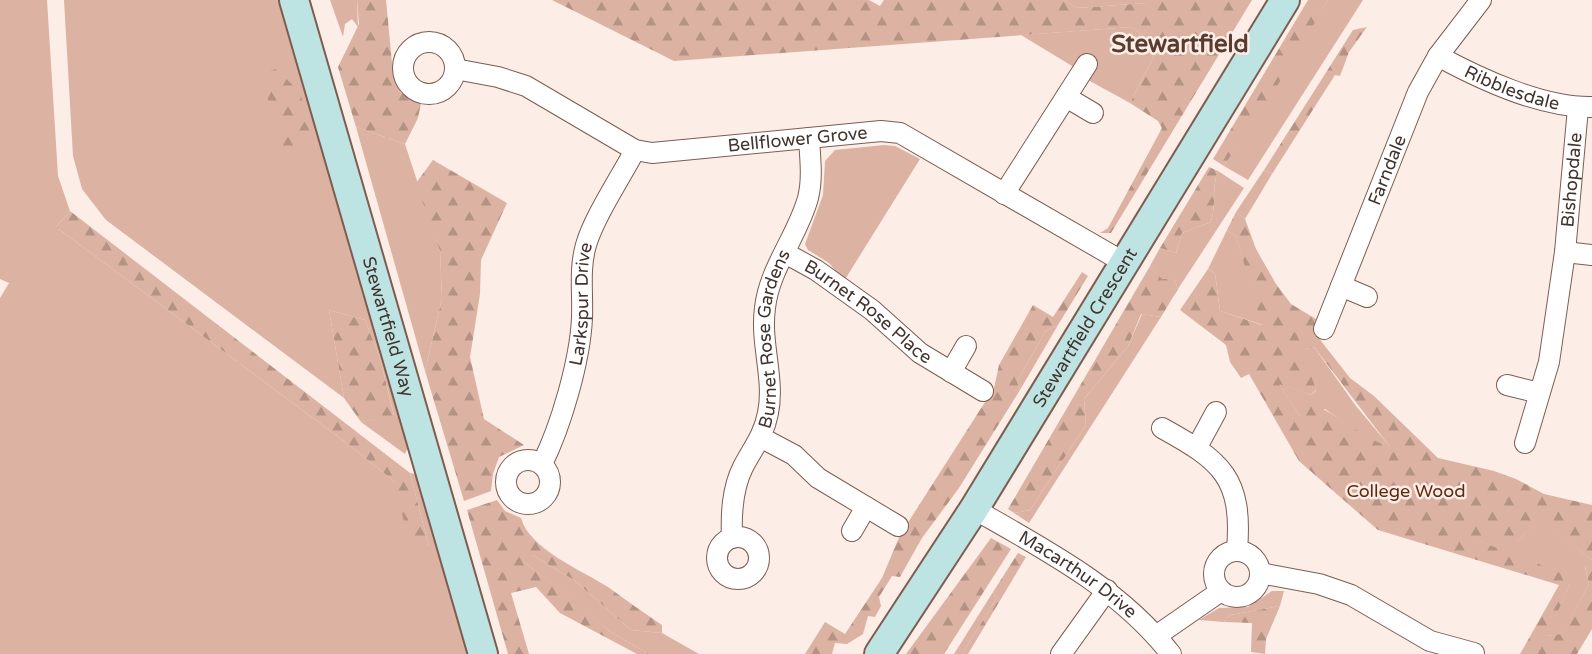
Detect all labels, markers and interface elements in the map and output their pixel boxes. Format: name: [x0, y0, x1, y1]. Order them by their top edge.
district label: Stewartfield: [1111, 30, 1249, 59]
street label: Ribblesdale: [1461, 60, 1561, 115]
street label: Bellflower Grove: [727, 121, 868, 157]
street label: Farndale: [1363, 132, 1411, 208]
street label: Bishopdale: [1556, 132, 1587, 228]
street label: Larkspur Drive: [564, 240, 597, 368]
street label: Stewartfield Crescent: [1028, 244, 1142, 411]
street label: Burnet Rose Gardens: [753, 246, 795, 431]
street label: Stewartfield Way: [358, 254, 419, 400]
street label: Burnet Rose Place: [800, 255, 936, 368]
park label: College Wood: [1346, 480, 1466, 502]
street label: Macarthur Drive: [1015, 526, 1142, 623]

